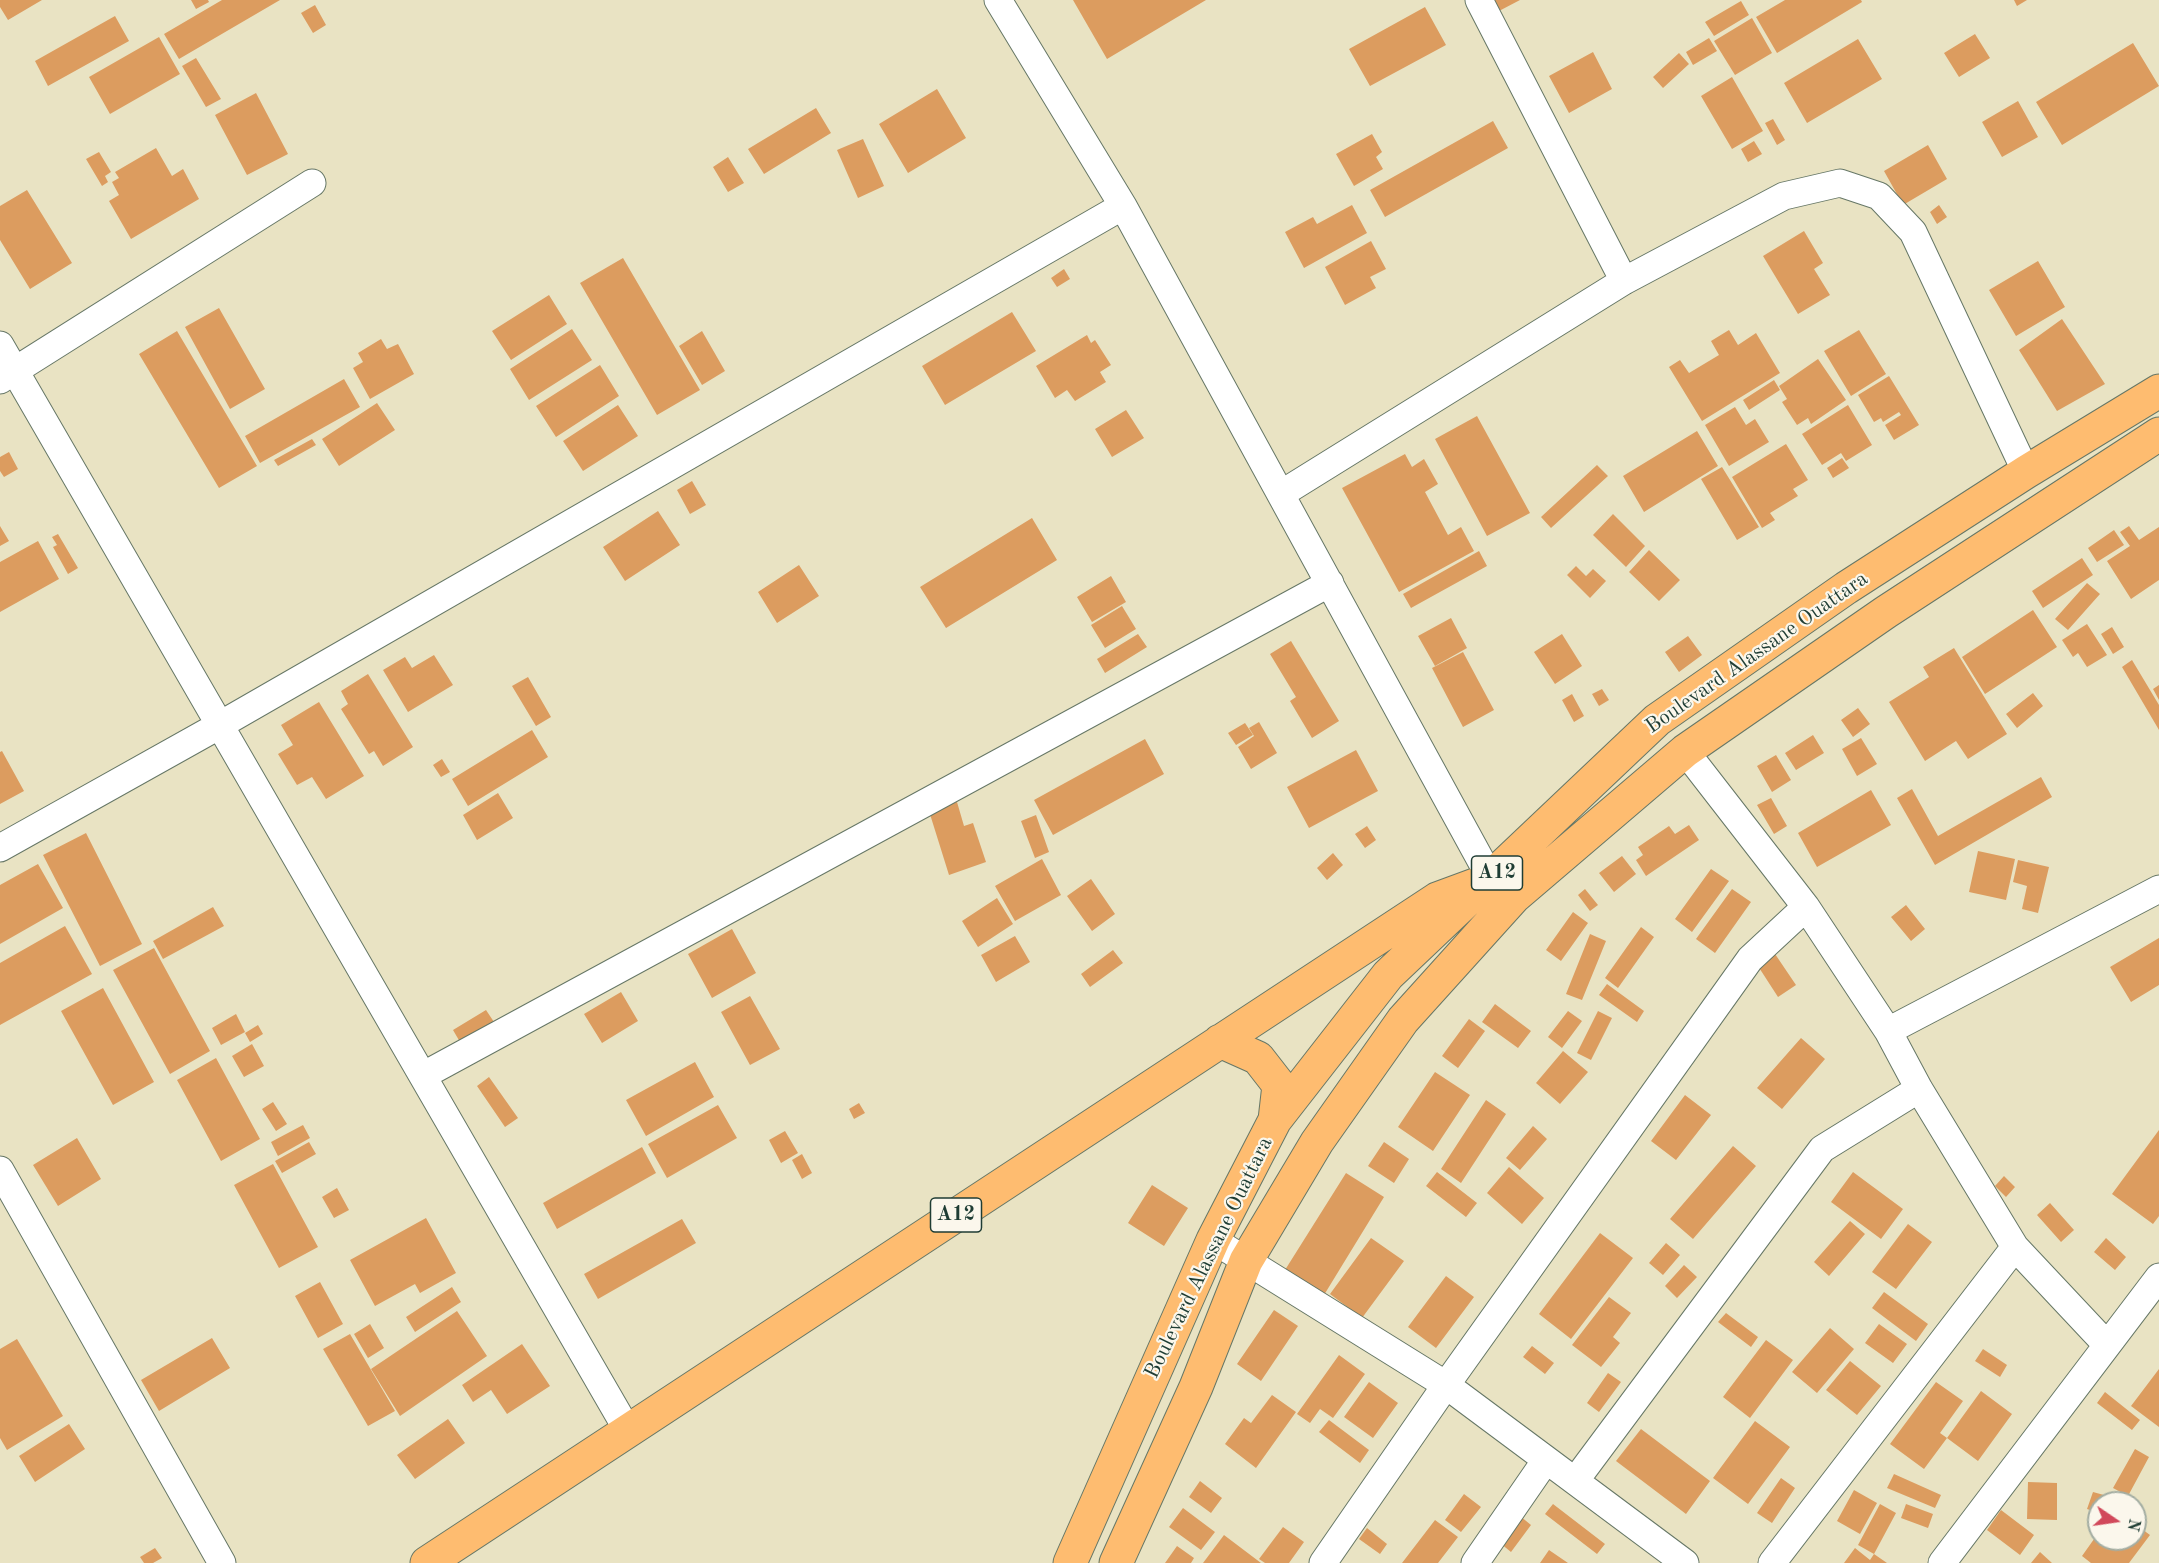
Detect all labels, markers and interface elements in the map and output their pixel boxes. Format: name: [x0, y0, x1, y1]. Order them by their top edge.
street label: Boulevard Alassane Ouattara: [1641, 566, 1873, 740]
road number: A12: [1472, 856, 1522, 890]
street label: Boulevard Alassane Ouattara: [1139, 1133, 1279, 1383]
road number: A12: [930, 1198, 982, 1232]
north arrow: [2087, 1491, 2147, 1551]
text: N: [2123, 1517, 2142, 1532]

